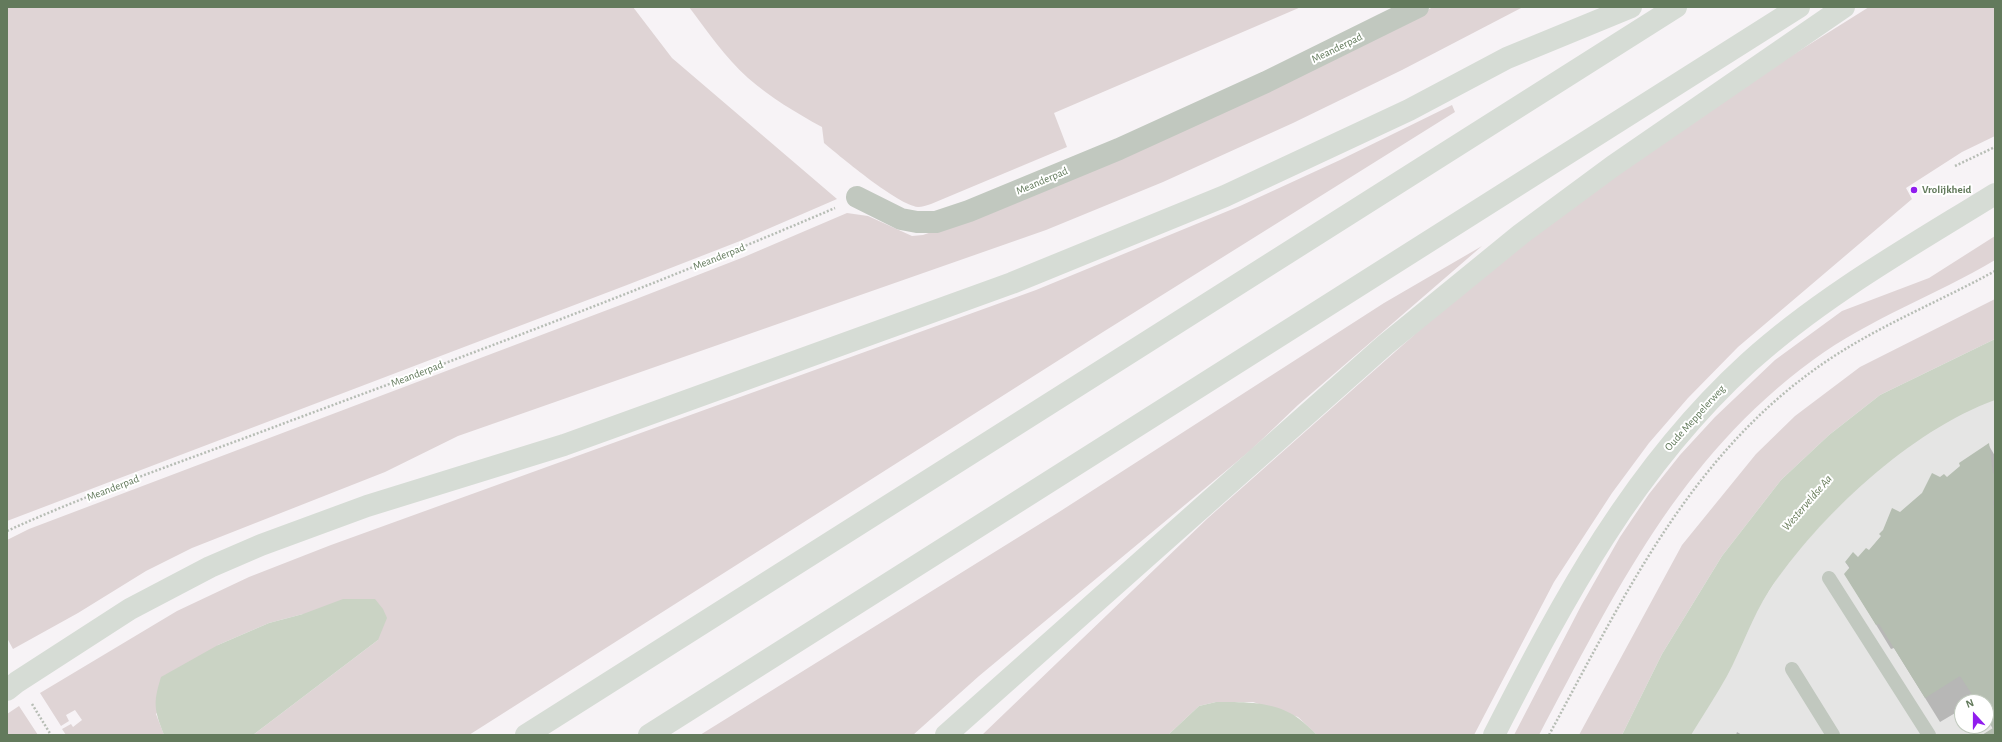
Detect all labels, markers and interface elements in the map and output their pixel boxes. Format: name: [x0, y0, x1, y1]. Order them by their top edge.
street label: Meanderpad: [1309, 30, 1365, 66]
street label: Meanderpad: [1014, 164, 1070, 198]
place label: Vrolijkheid: [1922, 183, 1971, 197]
marker: Vrolijkheid: [1909, 185, 1919, 195]
street label: Meanderpad: [691, 241, 747, 273]
street label: Meanderpad: [389, 358, 445, 390]
street label: Oude Meppelerweg: [1662, 382, 1728, 454]
street label: Meanderpad: [85, 472, 141, 504]
water label: Westerveldse Aa: [1779, 472, 1835, 534]
north arrow: [1954, 694, 1994, 734]
text: N: [1964, 697, 1975, 710]

